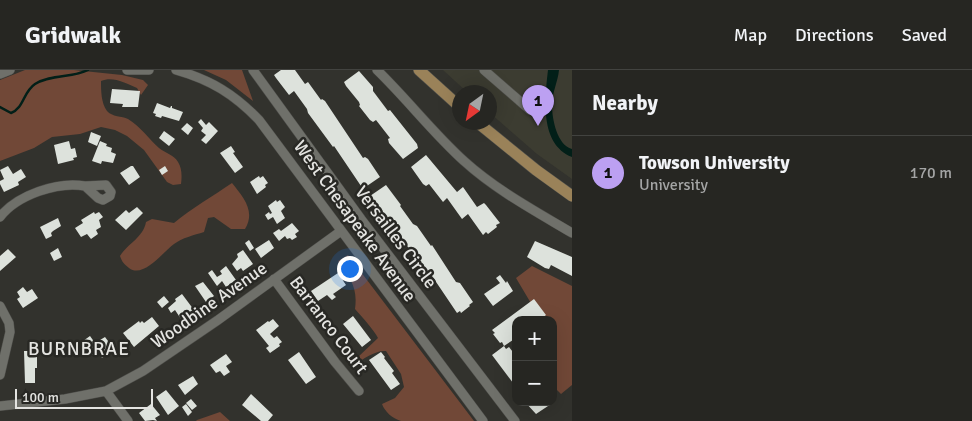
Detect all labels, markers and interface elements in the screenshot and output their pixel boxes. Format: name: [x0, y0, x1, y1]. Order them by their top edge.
text: Gridwalk: [25, 20, 121, 50]
text: Map: [734, 24, 767, 46]
text: Directions: [795, 24, 874, 46]
text: Saved: [902, 24, 947, 46]
north arrow: [452, 85, 497, 130]
pin: 1: [522, 85, 554, 126]
text: Nearby: [592, 90, 658, 116]
street label: West Chesapeake Avenue: [289, 136, 421, 306]
text: Towson University: [639, 151, 790, 175]
text: 1: [604, 163, 612, 183]
text: 170 m: [910, 163, 952, 183]
text: University: [639, 175, 708, 195]
street label: Versailles Circle: [350, 181, 442, 293]
your location: [337, 256, 363, 282]
street label: Woodbine Avenue: [147, 257, 271, 353]
street label: Barranco Court: [285, 272, 373, 378]
map controls: [512, 316, 557, 406]
button: +: [512, 316, 557, 361]
district label: BURNBRAE: [28, 337, 130, 361]
button: −: [512, 361, 557, 406]
scale bar: [15, 386, 152, 409]
text: 100 m: [22, 389, 59, 406]

